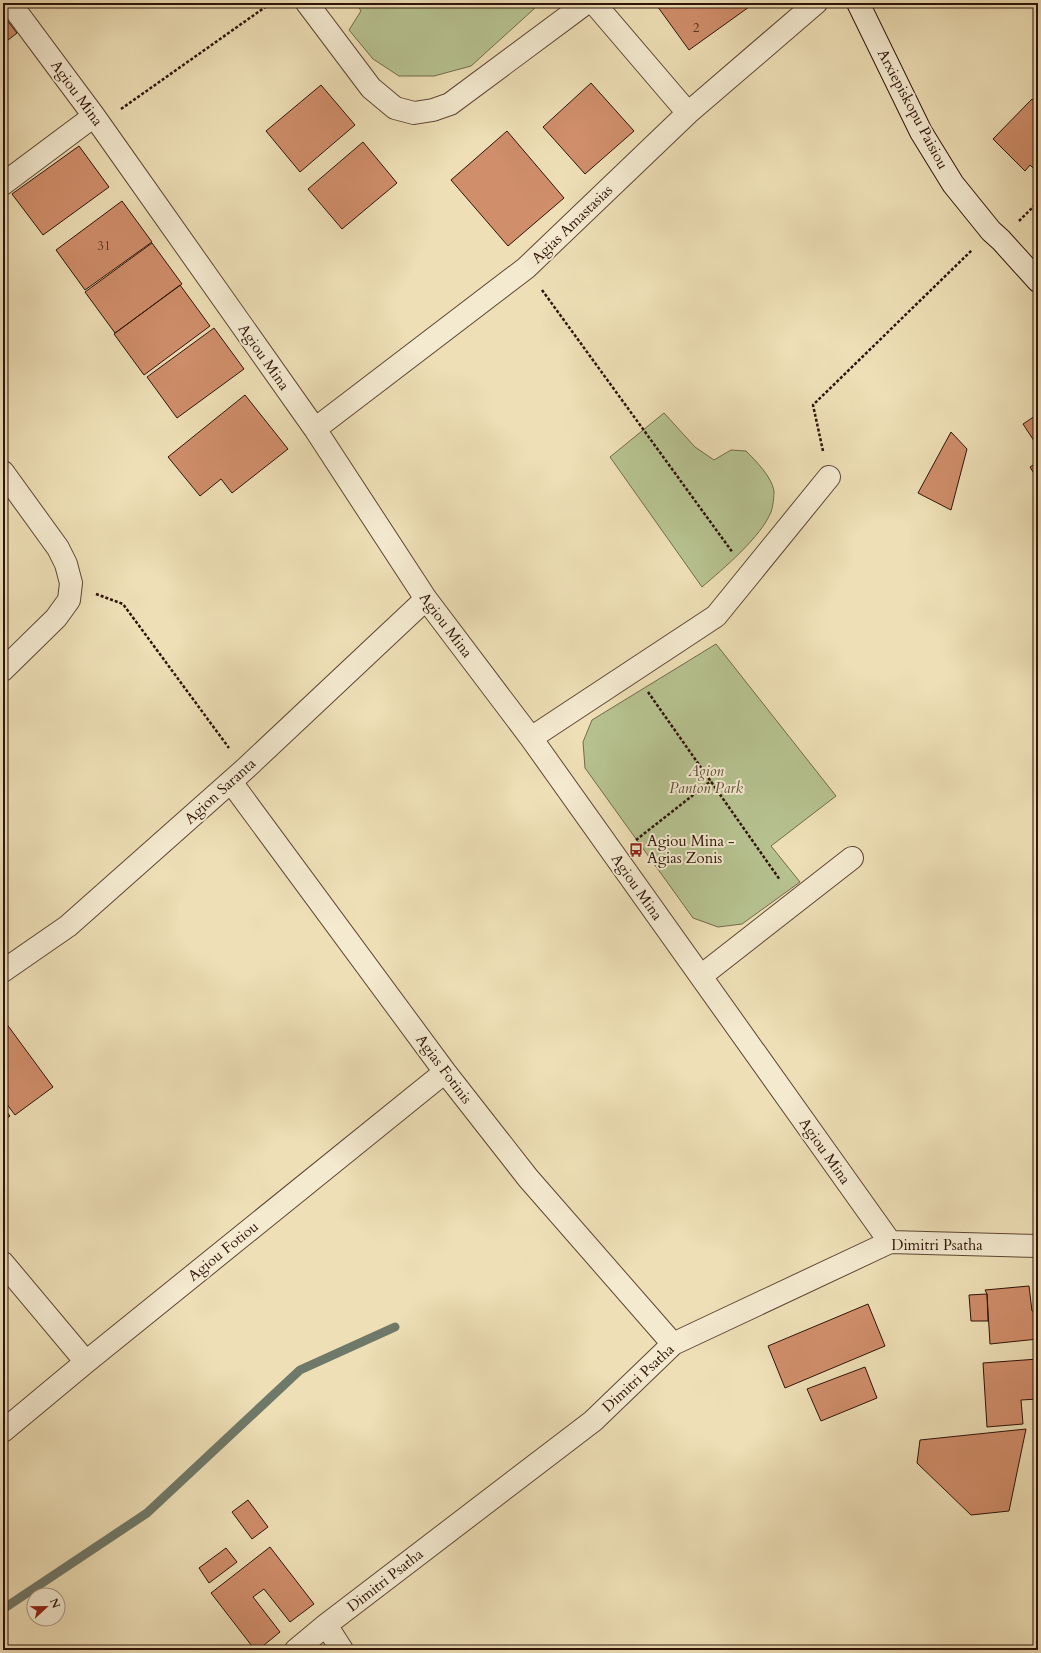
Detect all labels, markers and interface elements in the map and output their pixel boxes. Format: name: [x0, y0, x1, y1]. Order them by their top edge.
house number: 2: [693, 19, 700, 37]
street label: Arxiepiskopu Paisiou: [873, 45, 953, 173]
street label: Agiou Mina: [46, 56, 108, 130]
street label: Agias Amastasias: [527, 180, 617, 268]
house number: 31: [97, 237, 111, 255]
street label: Agiou Mina: [234, 320, 295, 395]
street label: Agiou Mina: [415, 588, 477, 662]
street label: Agion Saranta: [180, 753, 260, 828]
park label: Agion Panton Park: [669, 761, 743, 798]
place label: Agiou Mina - Agias Zonis: [647, 831, 735, 868]
bus stop icon: Agiou Mina - Agias Zonis: [628, 842, 644, 858]
street label: Agiou Mina: [607, 850, 668, 925]
street label: Agias Fotinis: [411, 1030, 477, 1108]
street label: Agiou Mina: [795, 1114, 856, 1189]
street label: Agiou Fotiou: [183, 1216, 263, 1286]
street label: Dimitri Psatha: [891, 1235, 983, 1255]
street label: Dimitri Psatha: [598, 1339, 679, 1417]
street label: Dimitri Psatha: [343, 1544, 428, 1616]
north arrow: [26, 1587, 66, 1627]
text: N: [46, 1596, 64, 1611]

